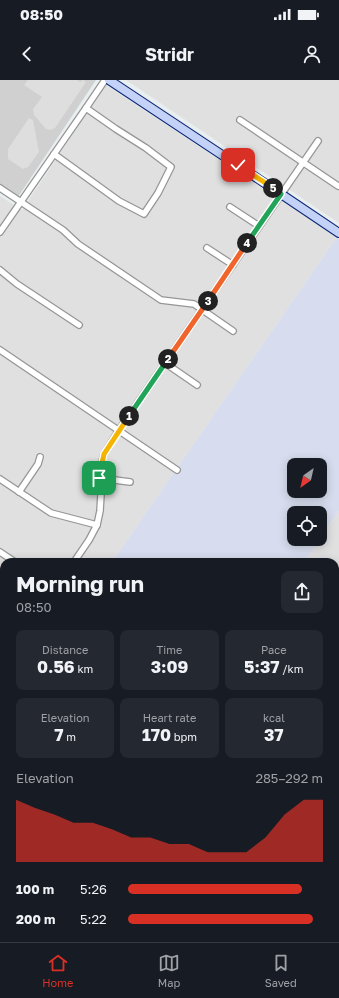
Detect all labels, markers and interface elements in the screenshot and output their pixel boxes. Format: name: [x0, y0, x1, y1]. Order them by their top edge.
text: 08:50: [20, 5, 63, 23]
icon: back: [16, 43, 38, 65]
text: Stridr: [145, 43, 194, 65]
icon: person: [301, 43, 323, 65]
pin: [221, 148, 255, 182]
icon: check: [227, 154, 249, 176]
pin: 5: [263, 178, 283, 198]
text: 5: [270, 181, 276, 194]
pin: 4: [237, 233, 257, 253]
text: 4: [244, 236, 250, 249]
pin: 3: [198, 291, 218, 311]
text: 3: [205, 294, 211, 307]
pin: 2: [158, 349, 178, 369]
text: 2: [165, 352, 171, 365]
pin: 1: [119, 406, 139, 426]
text: 1: [126, 409, 132, 422]
north arrow: [287, 458, 327, 498]
map controls: [287, 458, 327, 546]
pin: [82, 461, 116, 495]
icon: arrive: [88, 467, 110, 489]
button: locate: [287, 506, 327, 546]
text: Morning run: [16, 570, 144, 597]
button: share: [281, 571, 323, 613]
text: 08:50: [16, 599, 52, 615]
text: Distance: [42, 643, 88, 656]
text: Time: [157, 643, 182, 656]
text: Pace: [261, 643, 287, 656]
text: 0.56: [37, 656, 75, 677]
text: 3:09: [151, 656, 188, 677]
text: 5:37: [244, 656, 280, 677]
text: km: [75, 662, 93, 675]
text: /km: [280, 662, 304, 675]
text: Elevation: [41, 711, 90, 724]
text: Heart rate: [143, 711, 196, 724]
text: kcal: [263, 711, 285, 724]
text: 7: [54, 724, 64, 745]
text: 170: [142, 724, 171, 745]
text: 37: [264, 724, 284, 745]
text: m: [64, 730, 76, 743]
text: bpm: [171, 730, 197, 743]
text: Elevation: [16, 770, 74, 786]
text: 285–292 m: [255, 770, 323, 786]
text: 100 m: [16, 881, 54, 897]
text: 5:26: [80, 881, 107, 897]
text: 200 m: [16, 911, 55, 927]
text: 5:22: [80, 911, 107, 927]
tab: Home: [42, 952, 73, 989]
tab: Map: [158, 952, 180, 989]
tab: Saved: [265, 952, 297, 989]

